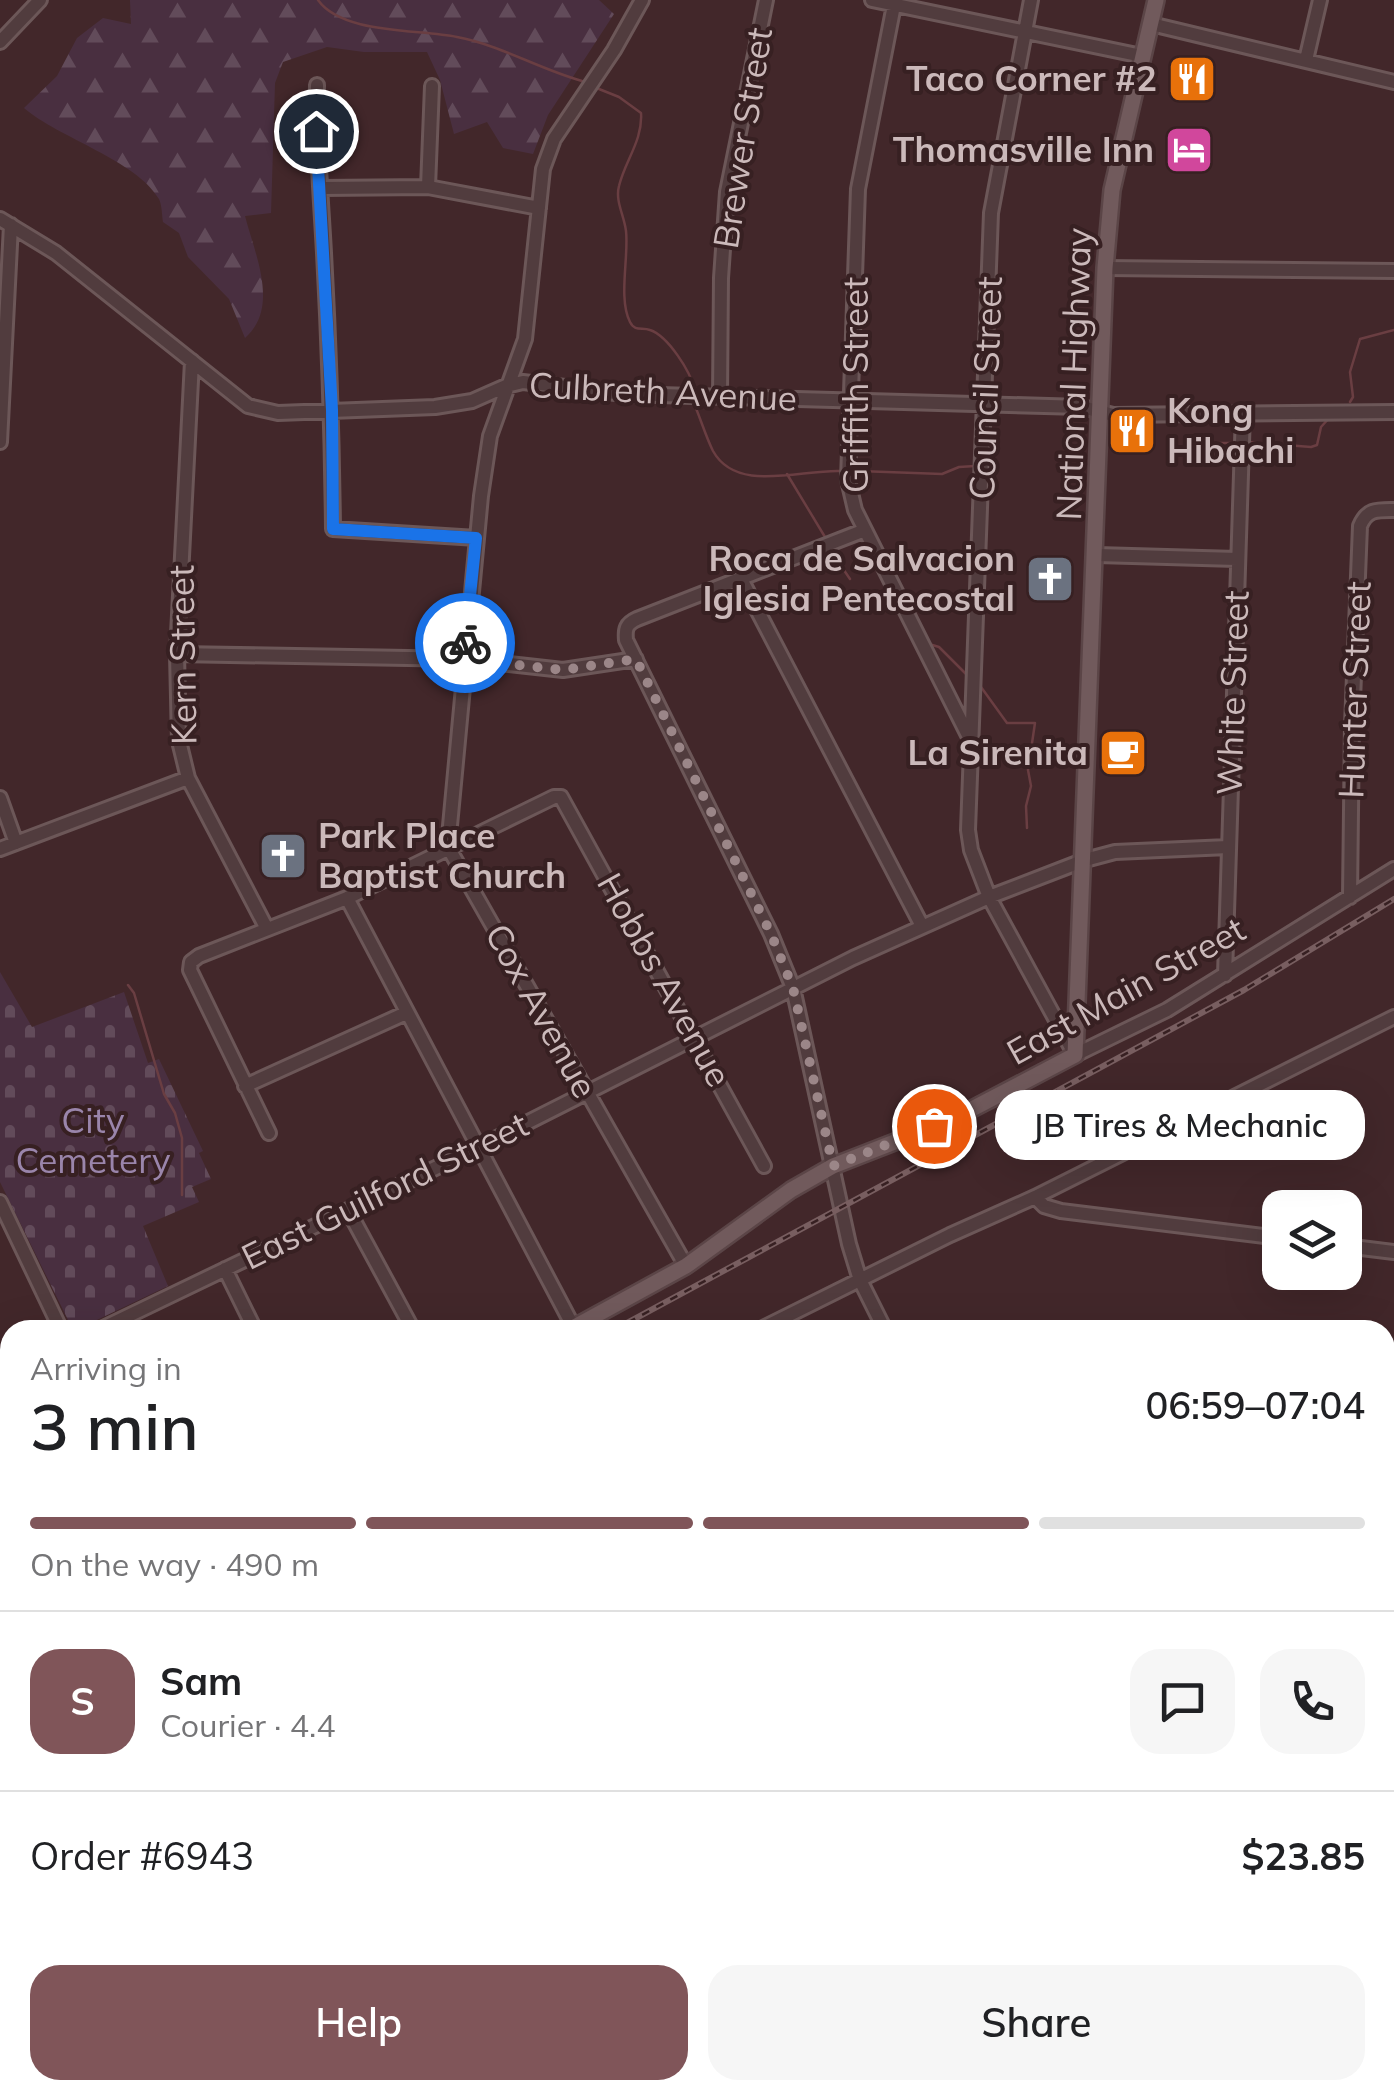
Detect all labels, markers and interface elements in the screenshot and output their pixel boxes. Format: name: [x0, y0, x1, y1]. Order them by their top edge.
street label: Brewer Street: [703, 24, 781, 251]
restaurant icon: Taco Corner #2: [1166, 53, 1218, 105]
place label: Taco Corner #2: [906, 56, 1157, 100]
pin: [274, 89, 359, 174]
icon: home: [289, 104, 344, 159]
hotel icon: Thomasville Inn: [1163, 124, 1215, 176]
place label: Thomasville Inn: [893, 127, 1154, 171]
street label: National Highway: [1046, 227, 1100, 521]
street label: Council Street: [959, 276, 1011, 500]
street label: Griffith Street: [833, 277, 877, 493]
street label: Culbreth Avenue: [528, 362, 798, 420]
place label: Kong Hibachi: [1167, 388, 1295, 472]
restaurant icon: Kong Hibachi: [1106, 405, 1158, 457]
place label: Roca de Salvacion Iglesia Pentecostal: [703, 536, 1015, 620]
church icon: Roca de Salvacion Iglesia Pentecostal: [1024, 553, 1076, 605]
street label: Kern Street: [158, 565, 206, 745]
street label: Hunter Street: [1328, 581, 1380, 799]
street label: White Street: [1206, 590, 1258, 796]
courier: [415, 593, 515, 693]
icon: bike: [438, 616, 493, 671]
cafe icon: La Sirenita: [1097, 727, 1149, 779]
place label: La Sirenita: [908, 730, 1088, 774]
place label: Park Place Baptist Church: [318, 813, 566, 897]
church icon: Park Place Baptist Church: [257, 830, 309, 882]
street label: Hobbs Avenue: [588, 865, 742, 1094]
street label: East Main Street: [999, 906, 1252, 1074]
street label: Cox Avenue: [476, 916, 608, 1105]
pin: [892, 1084, 977, 1169]
callout: JB Tires & Mechanic: [994, 1091, 1364, 1161]
park label: City Cemetery: [16, 1098, 171, 1182]
icon: bag: [907, 1099, 962, 1154]
street label: East Guilford Street: [234, 1102, 535, 1278]
text: JB Tires & Mechanic: [1032, 1105, 1328, 1145]
map controls: [1262, 1190, 1362, 1290]
button: layers: [1262, 1190, 1362, 1290]
text: Arriving in: [30, 1348, 182, 1388]
text: 06:59–07:04: [1145, 1381, 1365, 1429]
text: 3 min: [30, 1385, 199, 1466]
text: On the way · 490 m: [30, 1544, 319, 1584]
button: chat: [1130, 1649, 1235, 1754]
button: phone: [1260, 1649, 1365, 1754]
text: Sam: [160, 1657, 242, 1705]
text: S: [70, 1677, 95, 1725]
text: Courier · 4.4: [160, 1705, 336, 1745]
text: Order #6943: [30, 1832, 254, 1880]
text: $23.85: [1242, 1832, 1365, 1880]
button: Help: [30, 1965, 688, 2080]
button: Share: [708, 1965, 1365, 2080]

